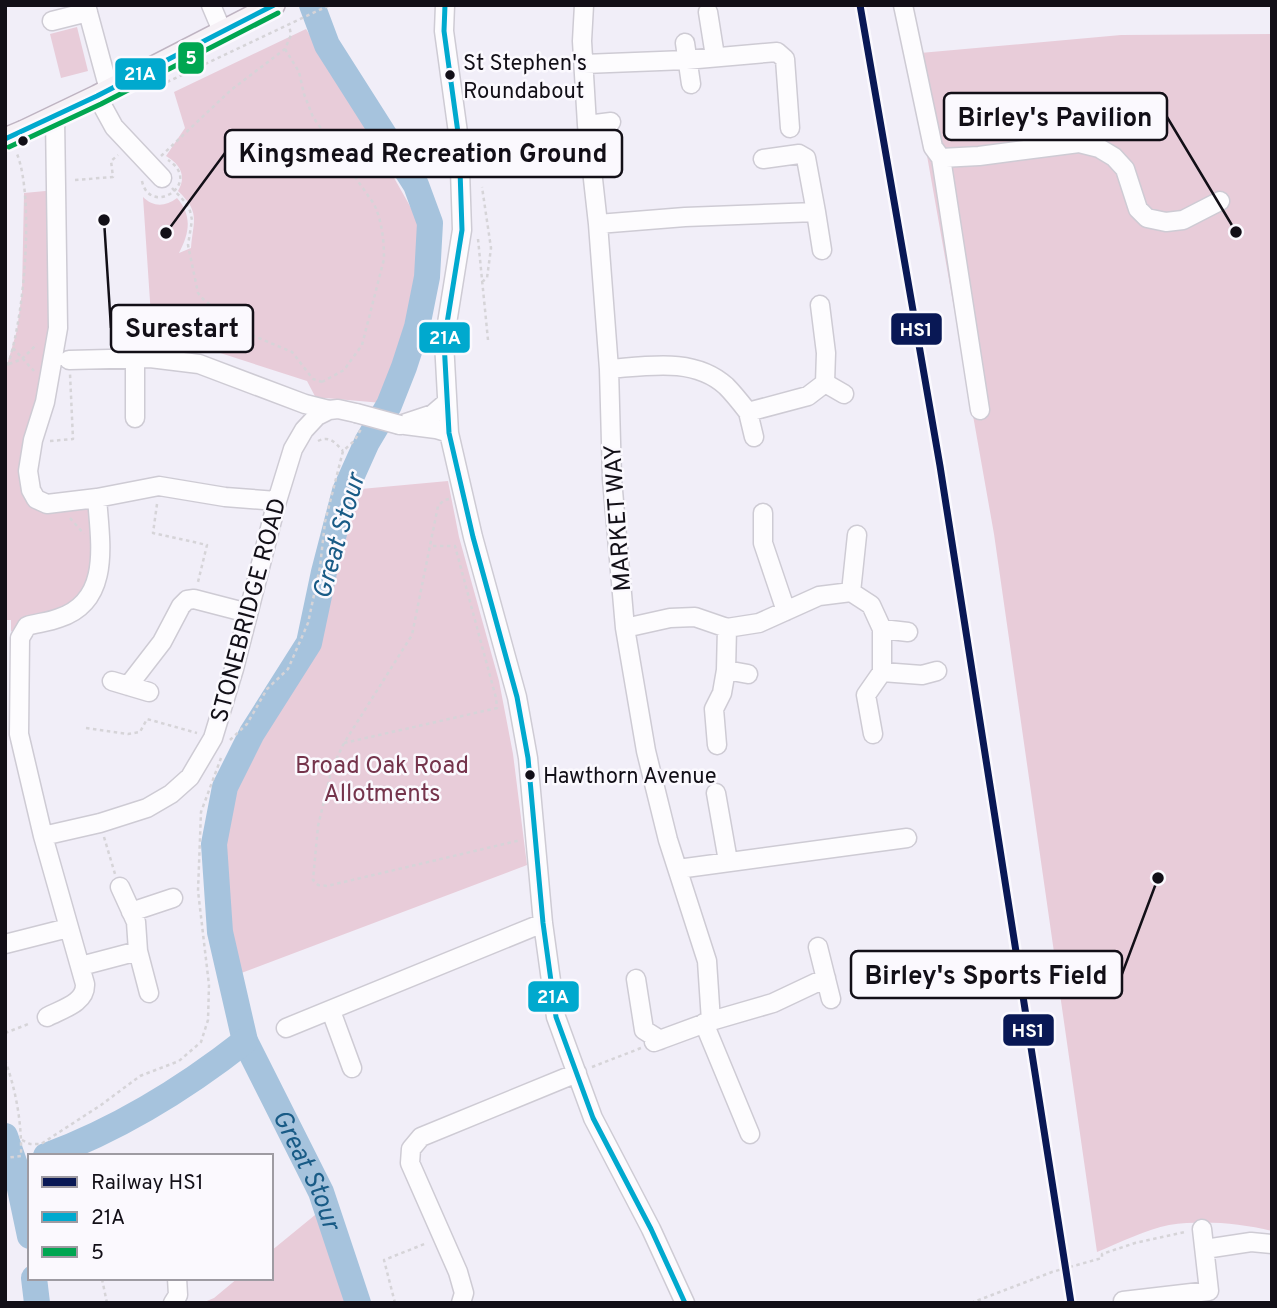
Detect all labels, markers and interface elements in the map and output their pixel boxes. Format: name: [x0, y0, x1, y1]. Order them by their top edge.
line badge: 5: [177, 41, 205, 75]
text: 5: [185, 47, 197, 71]
place label: St Stephen's Roundabout: [463, 51, 587, 106]
line badge: 21A: [114, 57, 167, 91]
text: 21A: [124, 63, 157, 87]
marker: St Stephen's Roundabout: [443, 68, 457, 82]
callout: Birley's Pavilion: [944, 93, 1167, 140]
text: Birley's Pavilion: [958, 103, 1152, 136]
callout: Kingsmead Recreation Ground: [225, 130, 622, 177]
unlabelled marker: [16, 134, 30, 148]
text: Kingsmead Recreation Ground: [238, 139, 608, 172]
callout: Surestart: [111, 305, 253, 352]
line badge: HS1: [890, 312, 943, 346]
text: Surestart: [125, 314, 239, 347]
text: HS1: [900, 319, 932, 343]
line badge: 21A: [418, 321, 471, 354]
text: 21A: [429, 327, 462, 351]
street label: MARKET WAY: [599, 443, 639, 593]
water label: Great Stour: [307, 468, 375, 603]
street label: STONEBRIDGE ROAD: [206, 495, 294, 726]
park label: Broad Oak Road Allotments: [295, 752, 469, 810]
place label: Hawthorn Avenue: [543, 764, 716, 791]
marker: Hawthorn Avenue: [523, 768, 537, 782]
callout: Birley's Sports Field: [851, 951, 1122, 998]
text: Birley's Sports Field: [864, 961, 1108, 994]
line badge: 21A: [527, 980, 580, 1013]
text: 21A: [537, 986, 570, 1010]
line badge: HS1: [1002, 1013, 1055, 1047]
text: HS1: [1012, 1020, 1044, 1044]
water label: Great Stour: [263, 1105, 347, 1237]
legend: [28, 1154, 273, 1280]
text: Railway HS1: [91, 1170, 204, 1197]
text: 21A: [91, 1205, 125, 1232]
text: 5: [91, 1240, 104, 1267]

